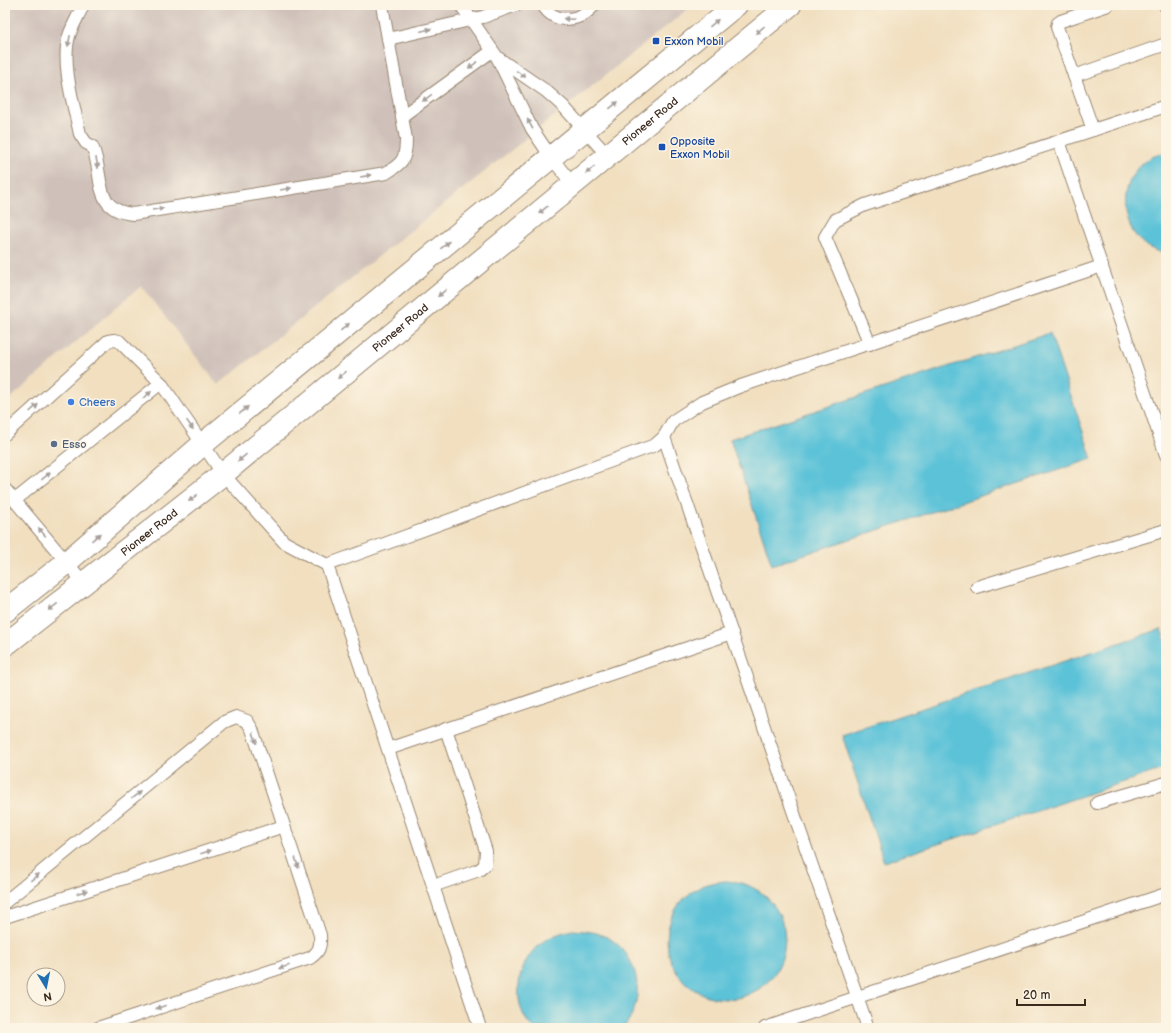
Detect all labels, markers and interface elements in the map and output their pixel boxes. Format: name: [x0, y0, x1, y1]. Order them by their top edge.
one-way arrow: [563, 15, 575, 22]
one-way arrow: [708, 19, 719, 28]
one-way arrow: [755, 25, 766, 34]
one-way arrow: [420, 26, 432, 32]
one-way arrow: [65, 35, 71, 47]
place label: Exxon Mobil: [664, 35, 724, 48]
marker: Exxon Mobil: [651, 36, 661, 46]
one-way arrow: [467, 61, 478, 69]
one-way arrow: [516, 70, 527, 78]
one-way arrow: [422, 94, 433, 102]
street label: Pioneer Road: [619, 94, 680, 148]
one-way arrow: [609, 101, 620, 110]
one-way arrow: [527, 118, 533, 130]
place label: Opposite Exxon Mobil: [670, 135, 730, 161]
marker: Opposite Exxon Mobil: [657, 142, 667, 152]
one-way arrow: [94, 157, 100, 169]
one-way arrow: [585, 166, 596, 175]
one-way arrow: [360, 173, 372, 179]
one-way arrow: [280, 185, 292, 191]
one-way arrow: [537, 205, 548, 214]
one-way arrow: [152, 206, 164, 212]
one-way arrow: [439, 240, 450, 249]
one-way arrow: [437, 288, 448, 297]
street label: Pioneer Road: [370, 301, 431, 354]
one-way arrow: [339, 323, 350, 332]
one-way arrow: [337, 371, 347, 380]
one-way arrow: [142, 390, 153, 399]
place label: Cheers: [79, 396, 116, 409]
marker: Cheers: [66, 397, 76, 407]
one-way arrow: [29, 403, 39, 412]
one-way arrow: [239, 406, 250, 414]
one-way arrow: [186, 420, 194, 430]
place label: Esso: [62, 438, 86, 451]
marker: Esso: [49, 439, 59, 449]
one-way arrow: [236, 454, 247, 463]
one-way arrow: [40, 471, 51, 480]
one-way arrow: [187, 494, 198, 502]
street label: Pioneer Road: [118, 506, 180, 558]
one-way arrow: [37, 527, 46, 538]
one-way arrow: [91, 532, 101, 541]
one-way arrow: [48, 603, 59, 611]
one-way arrow: [252, 732, 258, 744]
one-way arrow: [130, 790, 141, 799]
one-way arrow: [200, 849, 212, 855]
one-way arrow: [294, 858, 300, 870]
one-way arrow: [30, 873, 41, 881]
one-way arrow: [76, 889, 88, 895]
one-way arrow: [278, 964, 290, 970]
north arrow: [26, 967, 66, 1007]
scale bar: [1017, 981, 1085, 1007]
text: 20 m: [1023, 988, 1050, 1003]
text: N: [42, 989, 53, 1003]
one-way arrow: [154, 1005, 166, 1011]

